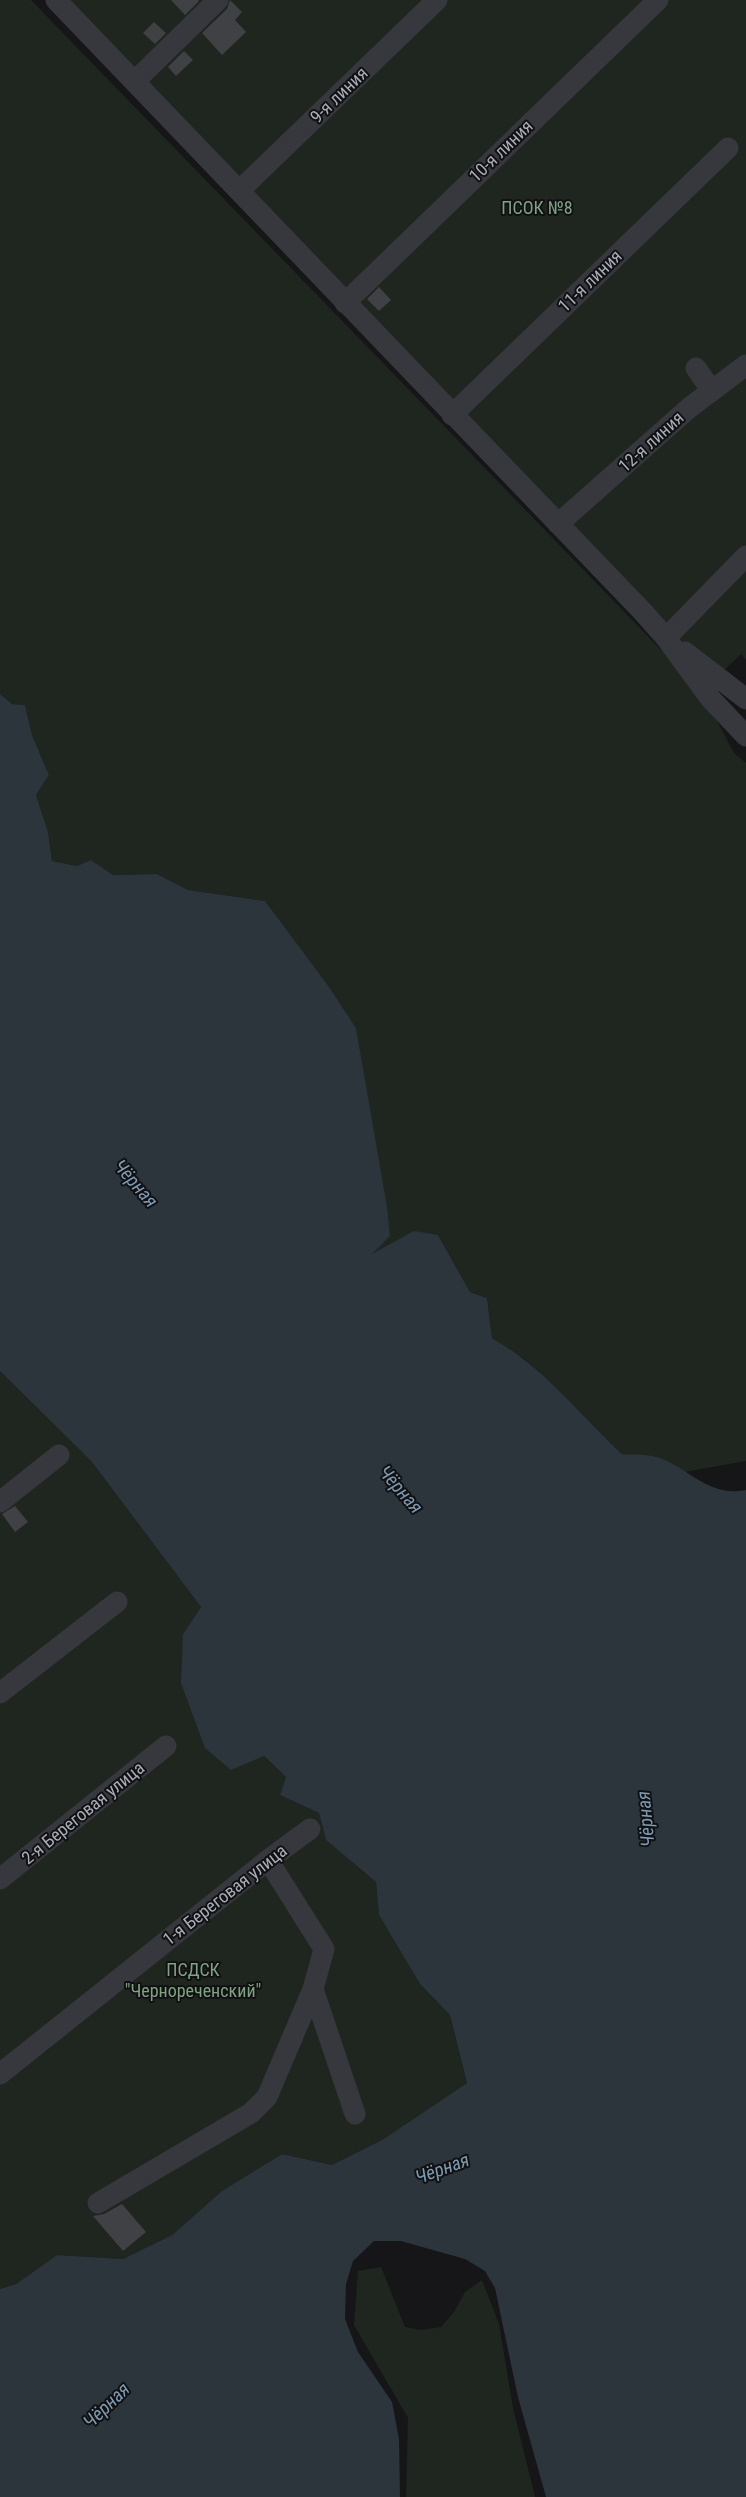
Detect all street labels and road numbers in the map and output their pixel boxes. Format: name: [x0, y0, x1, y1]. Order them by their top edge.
street label: 9-я линия: [306, 62, 372, 127]
street label: 10-я линия: [464, 115, 537, 186]
street label: 11-я линия: [553, 245, 626, 316]
street label: 12-я линия: [614, 407, 688, 476]
street label: 2-я Береговая улица: [17, 1757, 148, 1868]
street label: 1-я Береговая улица: [159, 1840, 291, 1949]

